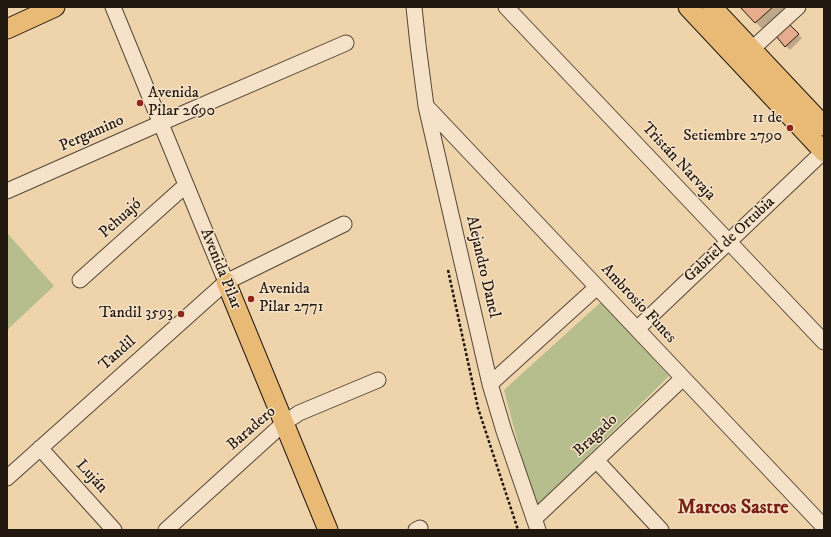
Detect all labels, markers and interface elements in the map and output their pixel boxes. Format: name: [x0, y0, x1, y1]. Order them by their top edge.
place label: Avenida Pilar 2690: [148, 84, 215, 122]
marker: Avenida Pilar 2690: [135, 98, 145, 108]
place label: 11 de Setiembre 2790: [683, 109, 782, 147]
street label: Pergamino: [57, 111, 127, 157]
street label: Tristán Narvaja: [637, 119, 719, 205]
marker: 11 de Setiembre 2790: [785, 123, 795, 133]
street label: Gabriel de Ortubia: [681, 193, 779, 287]
street label: Pehuajó: [96, 195, 146, 243]
street label: Alejandro Danel: [461, 214, 503, 320]
street label: Avenida Pilar: [195, 226, 245, 312]
street label: Ambrosio Funes: [596, 260, 680, 348]
place label: Avenida Pilar 2771: [259, 280, 324, 318]
marker: Avenida Pilar 2771: [246, 294, 256, 304]
place label: Tandil 3593: [99, 304, 173, 324]
marker: Tandil 3593: [176, 309, 186, 319]
street label: Tandil: [96, 333, 140, 375]
street label: Baradero: [224, 403, 280, 455]
street label: Bragado: [570, 411, 622, 461]
street label: Luján: [71, 456, 111, 498]
district label: Marcos Sastre: [677, 497, 789, 521]

